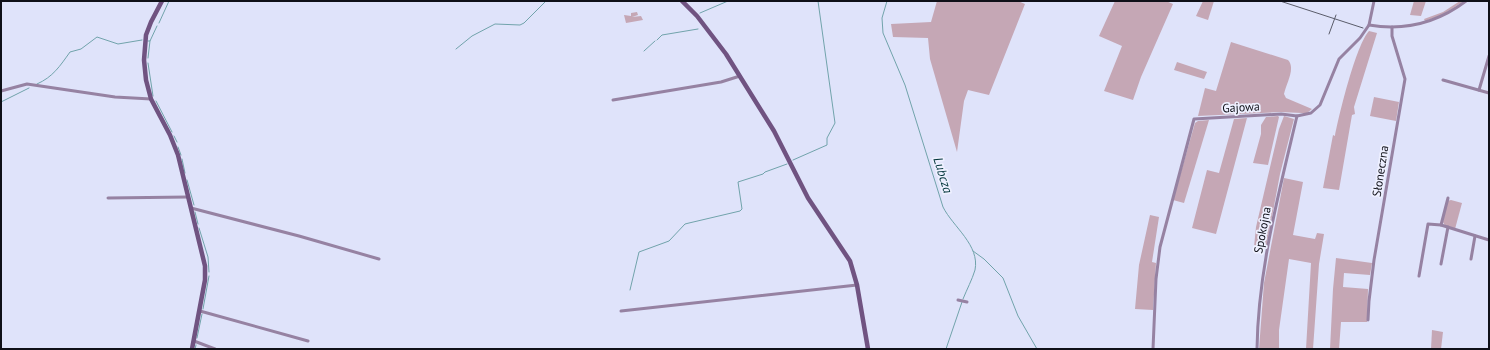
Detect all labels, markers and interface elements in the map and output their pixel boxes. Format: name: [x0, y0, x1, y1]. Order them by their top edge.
street label: Gajowa: [1222, 99, 1260, 115]
street label: Słoneczna: [1369, 144, 1391, 198]
water label: Lubcza: [929, 155, 957, 196]
street label: Spokojna: [1250, 205, 1274, 255]

